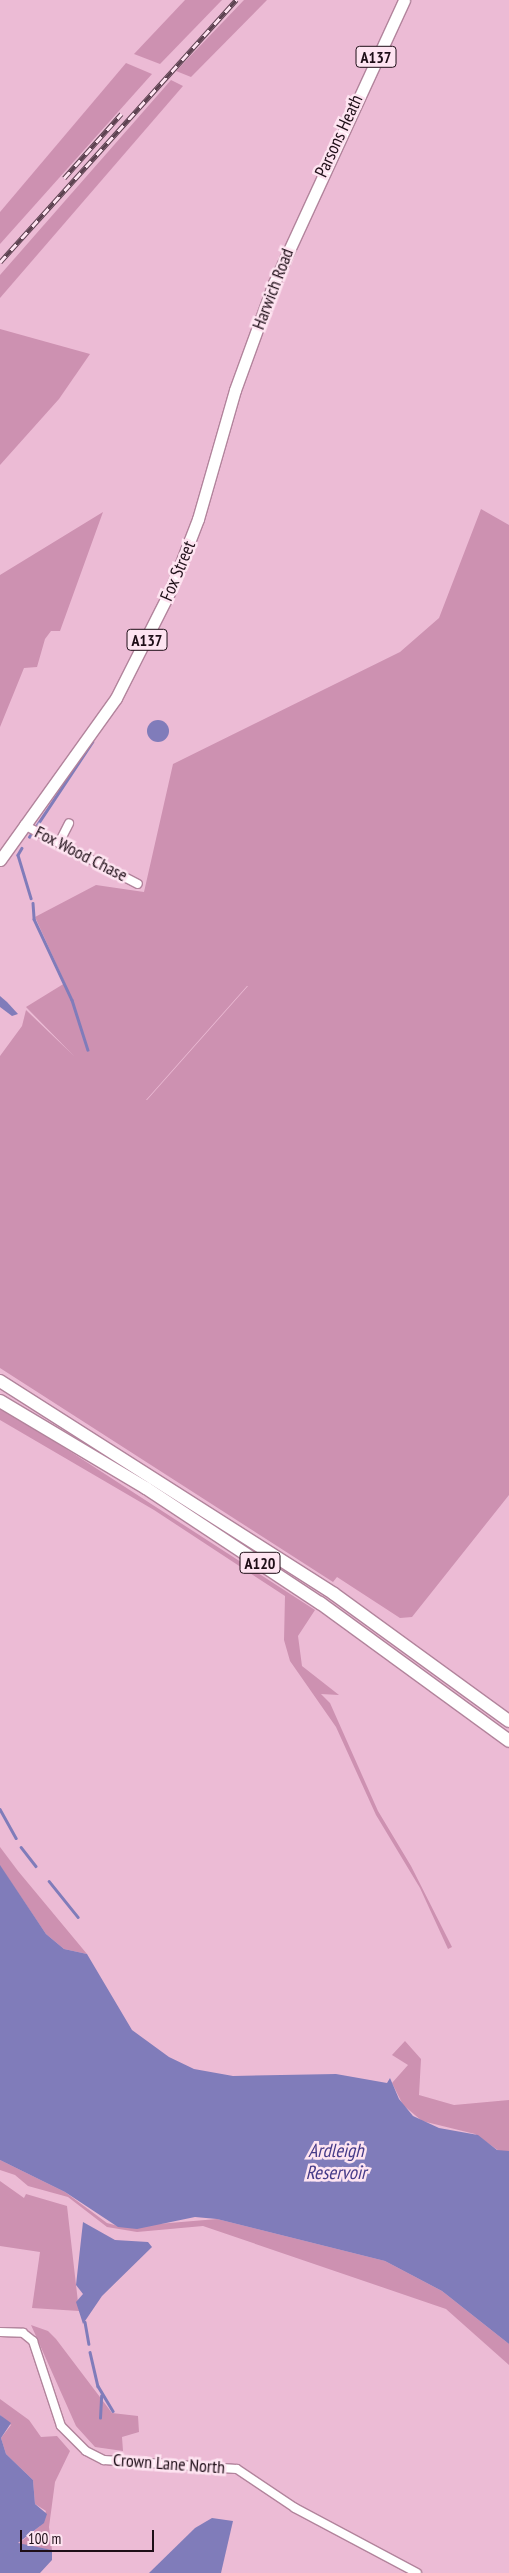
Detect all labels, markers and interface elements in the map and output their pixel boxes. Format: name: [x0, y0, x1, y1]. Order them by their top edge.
road number: A137: [355, 44, 397, 70]
street label: Parsons Heath: [310, 91, 368, 181]
street label: Harwich Road: [248, 245, 298, 333]
street label: Fox Street: [156, 538, 200, 604]
road number: A137: [126, 626, 168, 654]
street label: Fox Wood Chase: [31, 821, 131, 887]
road number: A120: [239, 1550, 281, 1576]
water label: Ardleigh Reservoir: [306, 2140, 366, 2184]
street label: Crown Lane North: [112, 2449, 226, 2479]
scale bar: [22, 2520, 156, 2552]
text: 100 m: [28, 2529, 61, 2548]

